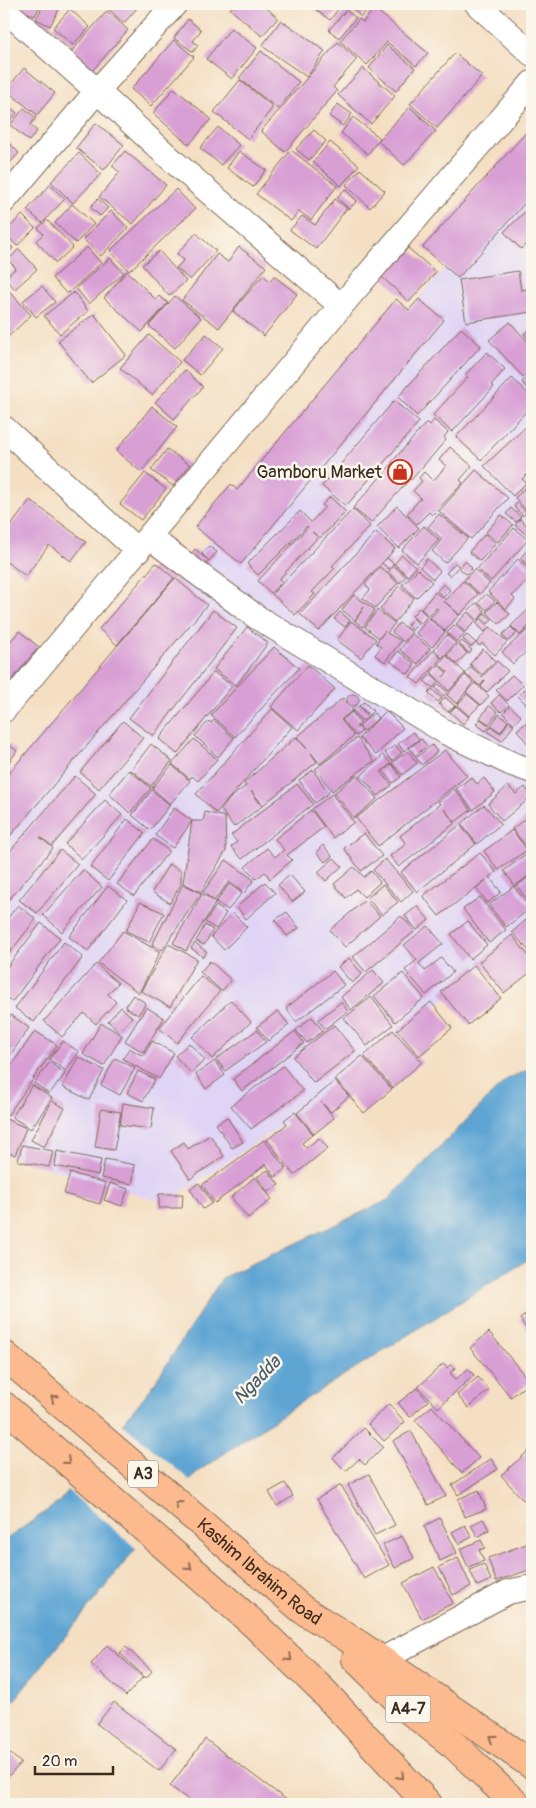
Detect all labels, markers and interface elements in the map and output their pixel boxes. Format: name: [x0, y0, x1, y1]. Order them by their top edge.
shop icon: Gamboru Market: [387, 459, 413, 485]
place label: Gamboru Market: [256, 461, 383, 484]
water label: Ngadda: [228, 1350, 287, 1409]
one-way arrow: [51, 1395, 60, 1404]
one-way arrow: [61, 1455, 70, 1464]
road number: A3: [128, 1460, 158, 1488]
one-way arrow: [175, 1500, 184, 1509]
street label: Kashim Ibrahim Road: [192, 1513, 326, 1630]
one-way arrow: [184, 1562, 193, 1571]
one-way arrow: [283, 1652, 292, 1661]
road number: A4-7: [386, 1696, 430, 1722]
one-way arrow: [488, 1735, 497, 1744]
scale bar: [35, 1743, 112, 1775]
text: 20 m: [42, 1752, 77, 1771]
one-way arrow: [395, 1770, 404, 1779]

